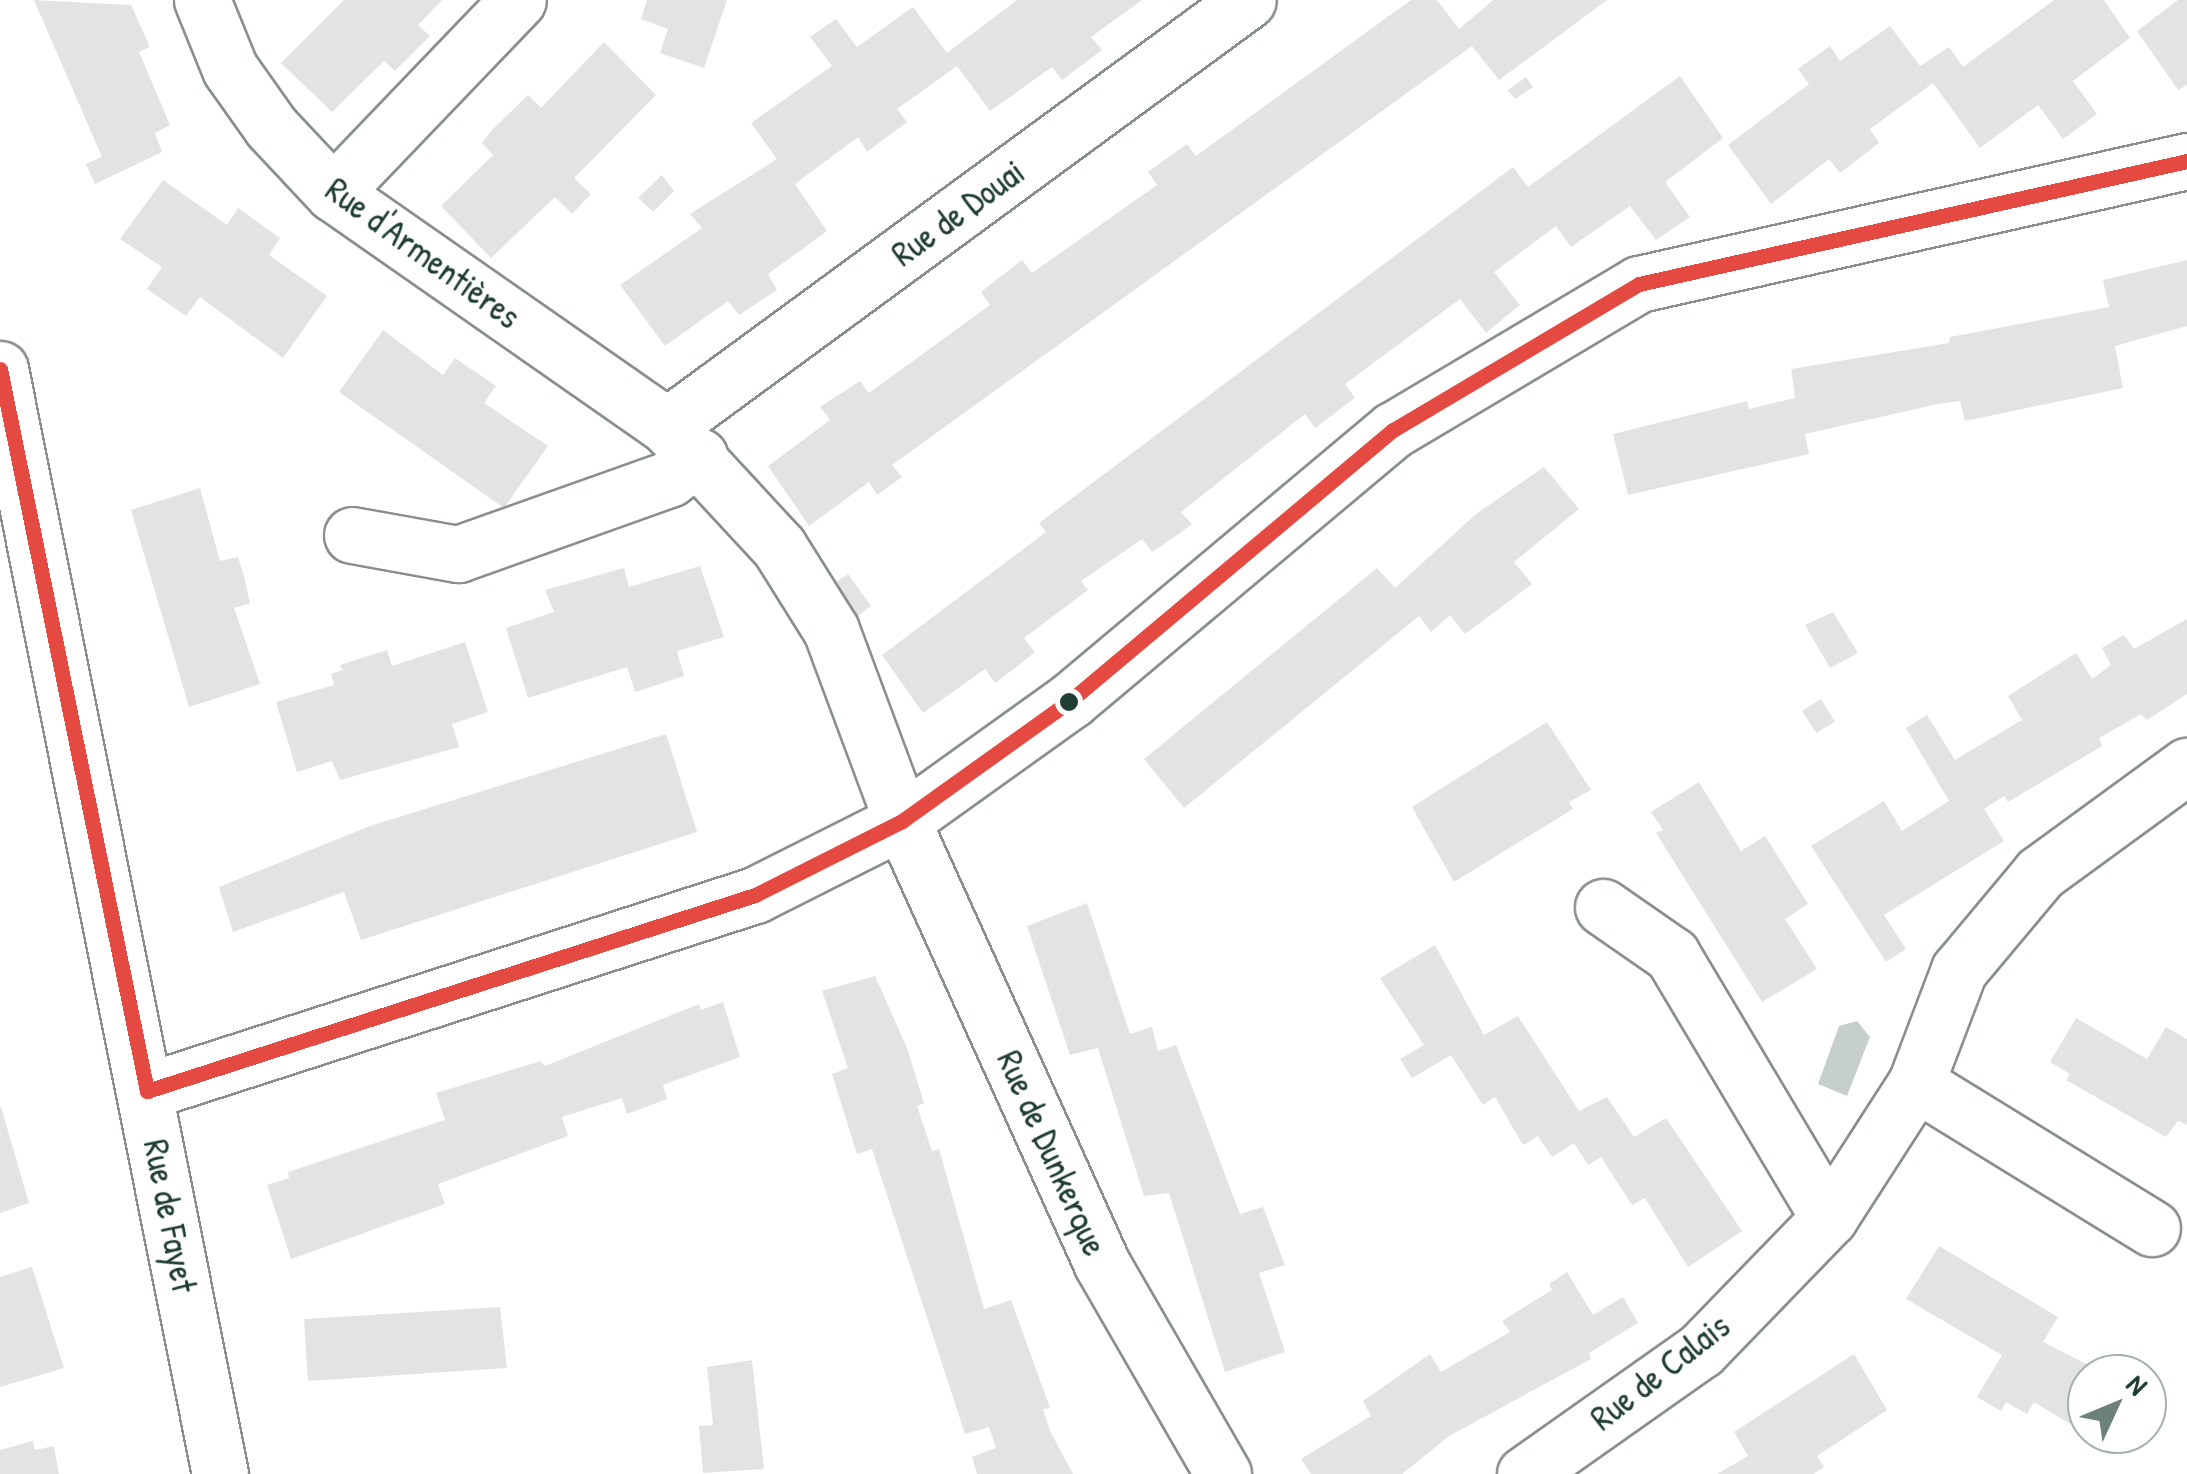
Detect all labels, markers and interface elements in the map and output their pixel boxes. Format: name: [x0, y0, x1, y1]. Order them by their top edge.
street label: Rue de Douai: [883, 151, 1033, 275]
street label: Rue d'Armentières: [318, 168, 528, 338]
unlabelled marker: [1059, 692, 1079, 712]
street label: Rue de Dunkerque: [988, 1044, 1116, 1262]
street label: Rue de Fayet: [135, 1136, 205, 1296]
street label: Rue de Calais: [1582, 1305, 1738, 1439]
north arrow: [2067, 1354, 2167, 1454]
text: N: [2118, 1366, 2156, 1403]

